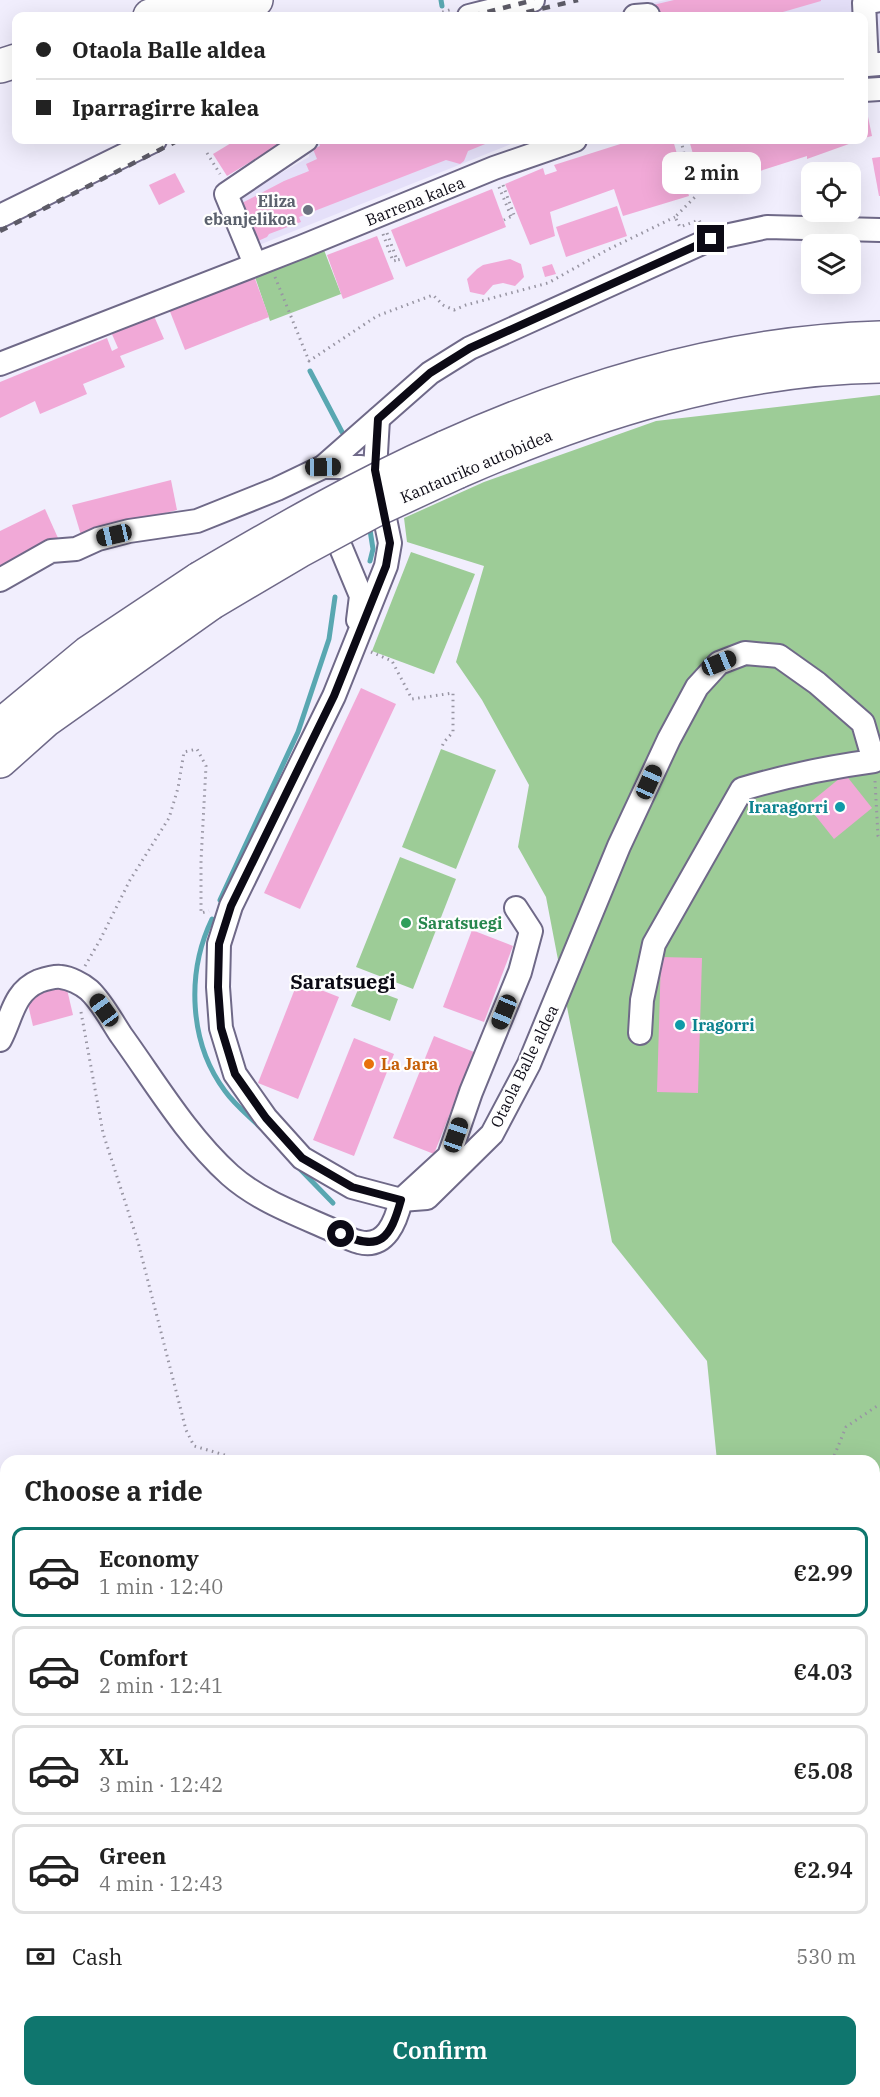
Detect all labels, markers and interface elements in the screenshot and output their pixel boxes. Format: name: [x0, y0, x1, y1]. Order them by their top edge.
text: Otaola Balle aldea: [72, 35, 266, 64]
text: Iparragirre kalea: [72, 93, 259, 122]
callout: 2 min: [662, 152, 760, 194]
text: 2 min: [684, 159, 739, 186]
map controls: [801, 162, 861, 294]
button: locate: [801, 162, 861, 222]
street label: Barrena kalea: [362, 172, 468, 230]
place label: Eliza ebanjelikoa: [204, 191, 296, 229]
marker: Eliza ebanjelikoa: [301, 203, 315, 217]
route end: [697, 225, 724, 252]
button: layers: [801, 234, 861, 294]
street label: Kantauriko autobidea: [397, 425, 555, 507]
car: [305, 458, 341, 476]
car: [94, 522, 134, 548]
car: [699, 648, 739, 678]
car: [633, 762, 665, 802]
place label: Iraragorri: [748, 797, 828, 817]
marker: Iraragorri: [833, 800, 847, 814]
place label: Saratsuegi: [418, 913, 502, 933]
marker: Saratsuegi: [399, 916, 413, 930]
district label: Saratsuegi: [290, 968, 396, 995]
car: [86, 990, 122, 1030]
car: [489, 992, 519, 1032]
street label: Otaola Balle aldea: [486, 1001, 563, 1131]
place label: Iragorri: [692, 1015, 755, 1035]
marker: Iragorri: [673, 1018, 687, 1032]
place label: La Jara: [381, 1054, 438, 1074]
marker: La Jara: [362, 1057, 376, 1071]
car: [442, 1115, 470, 1155]
route start: [327, 1220, 354, 1247]
text: Choose a ride: [24, 1473, 203, 1508]
text: Economy: [99, 1544, 199, 1573]
icon: car: [27, 1545, 81, 1599]
text: €2.99: [794, 1558, 853, 1587]
text: 1 min · 12:40: [99, 1573, 223, 1600]
text: Comfort: [99, 1643, 188, 1672]
icon: car: [27, 1644, 81, 1698]
text: €4.03: [794, 1657, 853, 1686]
text: 2 min · 12:41: [99, 1672, 223, 1699]
text: XL: [99, 1742, 129, 1771]
icon: car: [27, 1743, 81, 1797]
text: €5.08: [794, 1756, 853, 1785]
text: 3 min · 12:42: [99, 1771, 223, 1798]
text: Green: [99, 1841, 166, 1870]
icon: car: [27, 1842, 81, 1896]
text: €2.94: [794, 1855, 853, 1884]
text: 4 min · 12:43: [99, 1870, 223, 1897]
icon: cash: [24, 1940, 57, 1973]
text: Cash: [72, 1942, 123, 1971]
text: 530 m: [796, 1943, 856, 1970]
button: Confirm: [24, 2016, 856, 2085]

